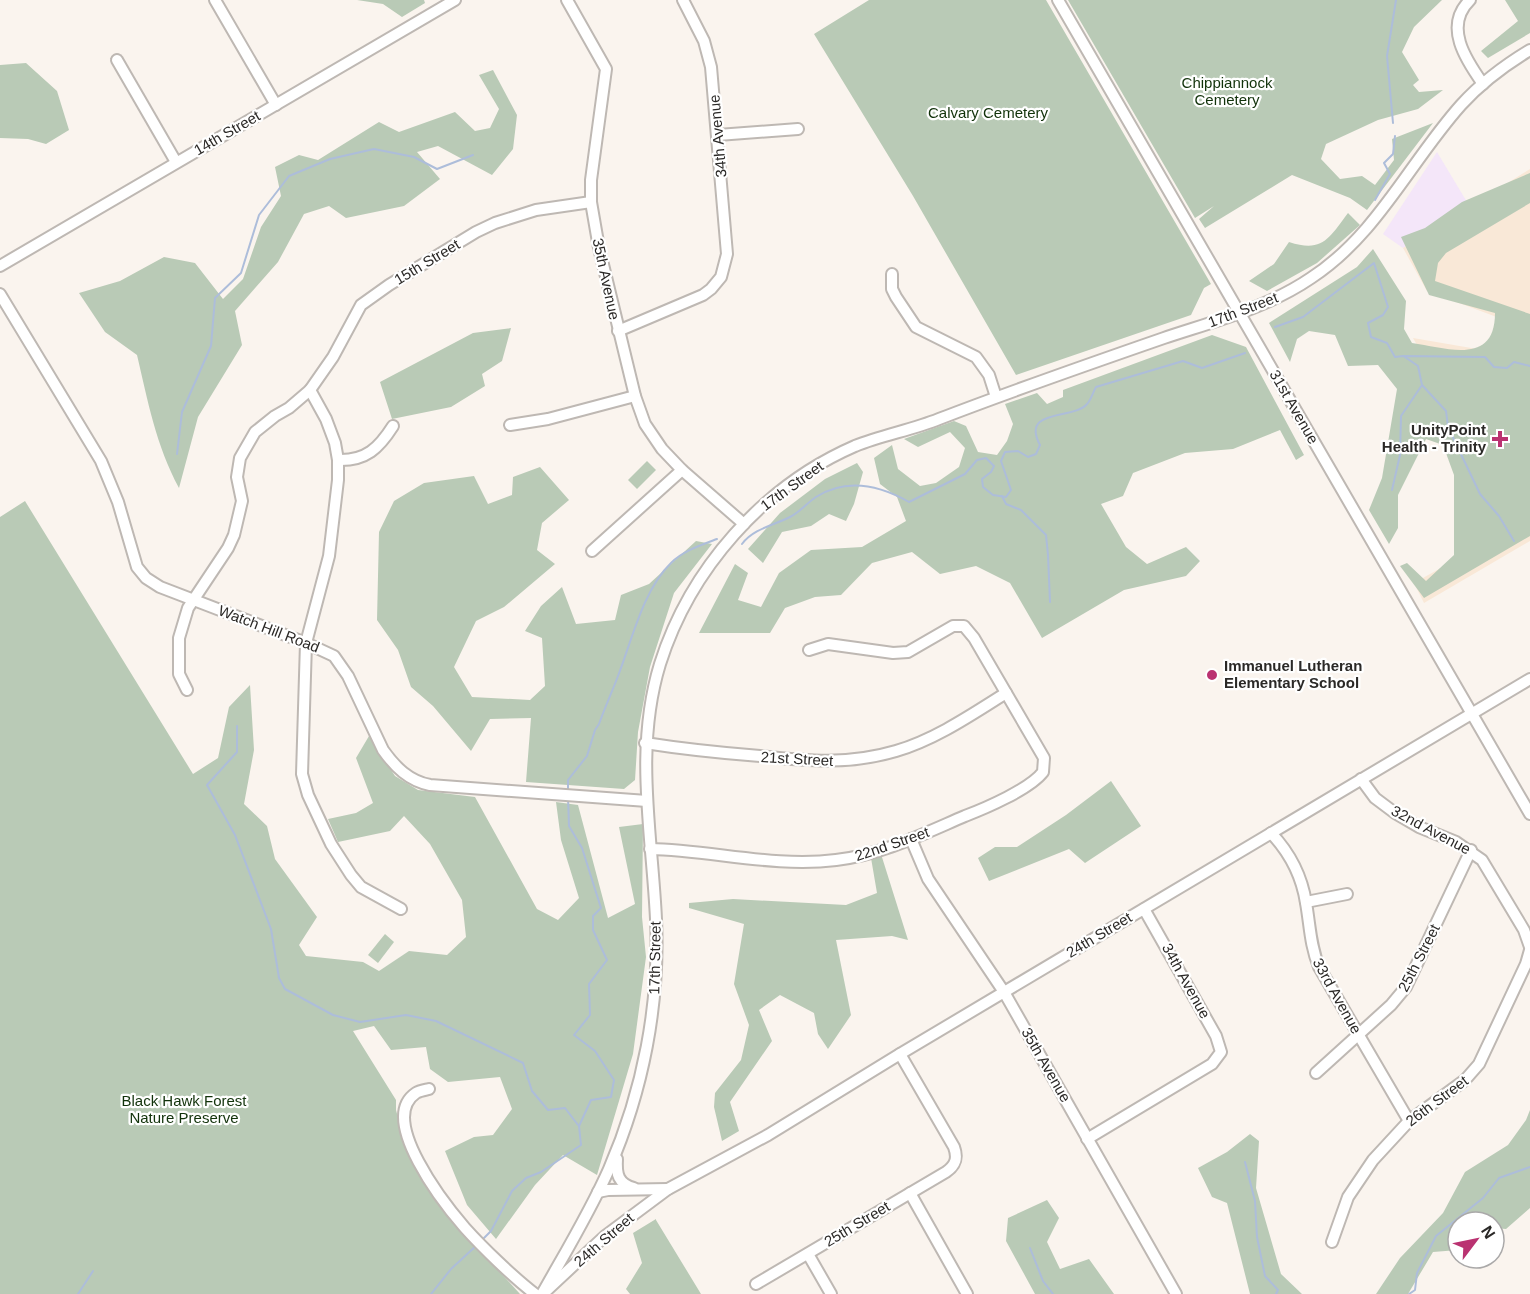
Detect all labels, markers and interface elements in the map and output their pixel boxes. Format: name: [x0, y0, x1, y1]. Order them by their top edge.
park label: Chippiannock Cemetery: [1182, 74, 1273, 108]
street label: 34th Avenue: [705, 94, 730, 178]
park label: Calvary Cemetery: [928, 104, 1049, 121]
street label: 14th Street: [191, 106, 263, 158]
street label: 15th Street: [391, 235, 463, 288]
street label: 35th Avenue: [590, 236, 623, 321]
street label: 17th Street: [1206, 288, 1281, 331]
street label: 31st Avenue: [1266, 367, 1322, 447]
place label: UnityPoint Health - Trinity: [1382, 421, 1487, 455]
marker: UnityPoint Health - Trinity: [1491, 430, 1509, 448]
street label: 17th Street: [757, 457, 827, 514]
street label: Watch Hill Road: [216, 601, 322, 656]
place label: Immanuel Lutheran Elementary School: [1224, 657, 1362, 691]
marker: Immanuel Lutheran Elementary School: [1205, 668, 1219, 682]
street label: 21st Street: [760, 748, 835, 769]
street label: 32nd Avenue: [1389, 802, 1474, 858]
street label: 22nd Street: [852, 823, 932, 864]
street label: 24th Street: [1063, 908, 1135, 961]
street label: 17th Street: [645, 920, 664, 995]
street label: 25th Street: [1394, 920, 1443, 994]
street label: 34th Avenue: [1159, 940, 1214, 1021]
street label: 33rd Avenue: [1310, 955, 1365, 1037]
street label: 35th Avenue: [1018, 1024, 1075, 1105]
street label: 26th Street: [1402, 1071, 1472, 1129]
park label: Black Hawk Forest Nature Preserve: [121, 1092, 247, 1126]
street label: 25th Street: [821, 1197, 893, 1250]
street label: 24th Street: [570, 1209, 638, 1270]
north arrow: [1446, 1210, 1506, 1270]
text: N: [1478, 1223, 1499, 1242]

